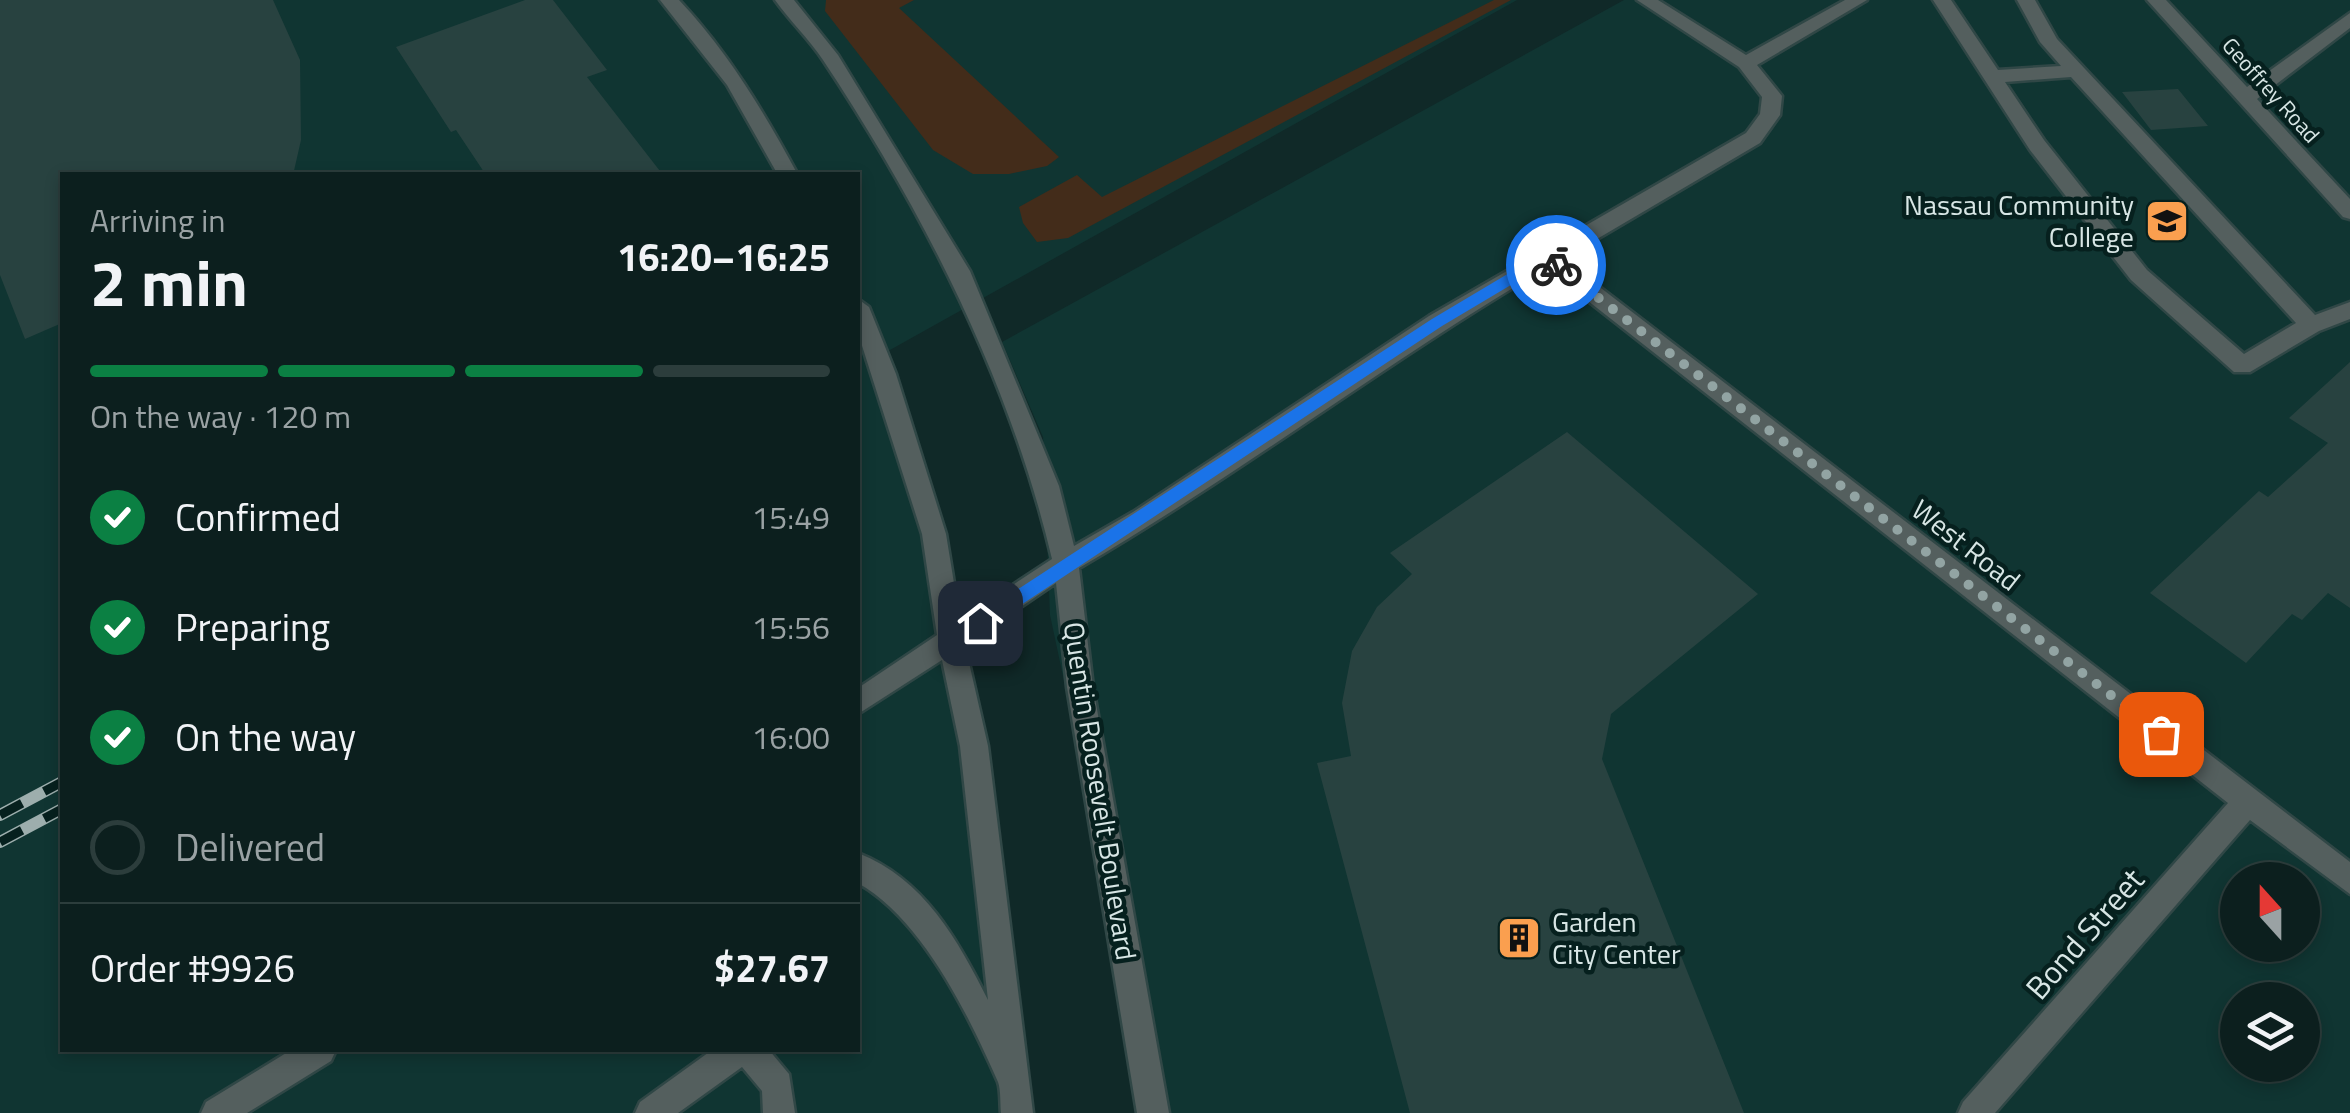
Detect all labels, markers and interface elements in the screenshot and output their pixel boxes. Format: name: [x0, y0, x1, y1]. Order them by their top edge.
street label: Geoffrey Road: [2214, 29, 2328, 151]
place label: Nassau Community College: [1904, 183, 2134, 258]
text: Arriving in: [90, 196, 226, 244]
school or university icon: Nassau Community College: [2144, 198, 2190, 244]
courier: [1506, 215, 1606, 315]
text: 16:20–16:25: [617, 228, 830, 286]
text: 2 min: [90, 232, 248, 331]
icon: bike: [1529, 238, 1584, 293]
text: On the way · 120 m: [90, 392, 351, 440]
text: Confirmed: [175, 488, 341, 546]
street label: West Road: [1903, 488, 2030, 601]
icon: check: [90, 490, 145, 545]
text: 15:49: [751, 493, 830, 541]
pin: [938, 581, 1023, 666]
icon: home: [953, 596, 1008, 651]
text: Preparing: [175, 598, 330, 656]
icon: check: [90, 600, 145, 655]
text: 15:56: [751, 603, 830, 651]
street label: Quentin Roosevelt Boulevard: [1053, 619, 1148, 963]
pin: [2119, 692, 2204, 777]
icon: bag: [2134, 707, 2189, 762]
text: On the way: [175, 708, 356, 766]
icon: check: [90, 710, 145, 765]
text: 16:00: [751, 713, 830, 761]
text: Delivered: [175, 818, 325, 876]
street label: Bond Street: [2014, 857, 2155, 1010]
north arrow: [2220, 862, 2320, 962]
map controls: [2220, 862, 2320, 1082]
place label: Garden City Center: [1552, 900, 1681, 975]
building icon: Garden City Center: [1496, 915, 1542, 961]
text: Order #9926: [90, 939, 295, 997]
text: $27.67: [714, 939, 830, 997]
button: layers: [2220, 982, 2320, 1082]

